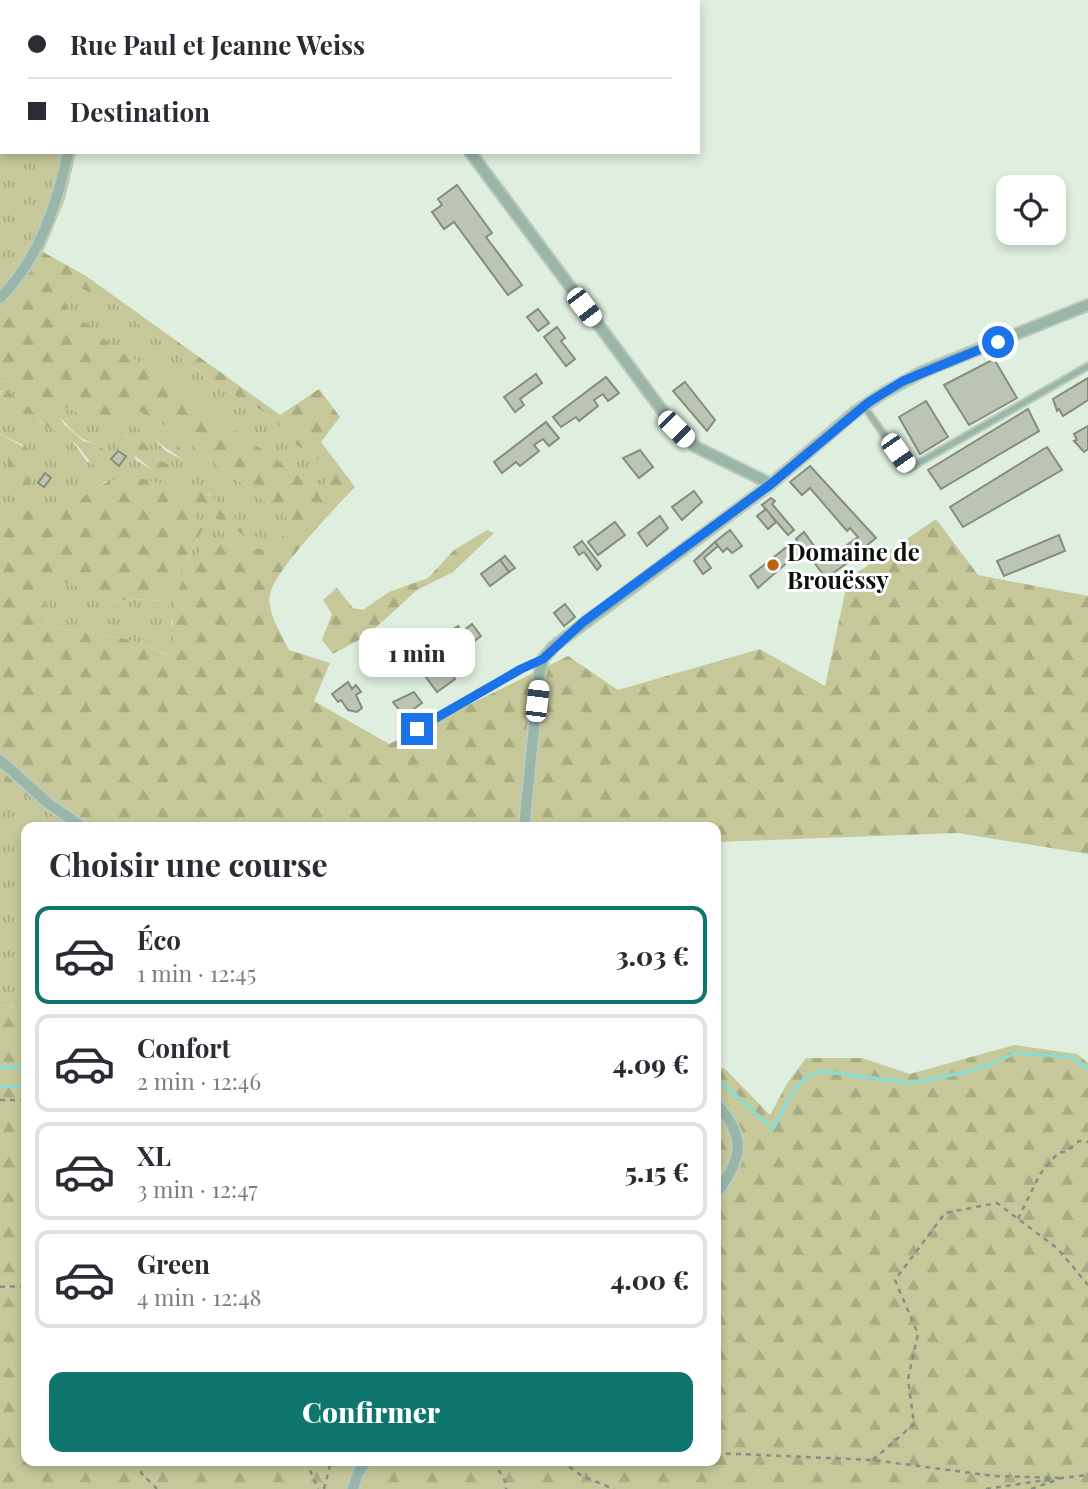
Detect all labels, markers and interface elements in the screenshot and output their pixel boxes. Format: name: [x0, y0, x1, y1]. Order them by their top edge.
text: Rue Paul et Jeanne Weiss: [70, 27, 365, 62]
text: Destination: [70, 94, 210, 129]
map controls: [996, 175, 1066, 245]
button: locate: [996, 175, 1066, 245]
car: [563, 284, 606, 330]
route start: [982, 326, 1014, 358]
car: [654, 407, 699, 451]
car: [878, 430, 919, 476]
place label: Domaine de Brouëssy: [787, 535, 920, 595]
marker: Domaine de Brouëssy: [765, 557, 781, 573]
callout: 1 min: [359, 628, 475, 676]
text: 1 min: [389, 637, 445, 668]
car: [525, 679, 550, 723]
route end: [401, 713, 433, 745]
text: Choisir une course: [49, 842, 328, 885]
text: Éco: [137, 922, 181, 957]
icon: car: [53, 924, 116, 987]
text: 3.03 €: [616, 938, 689, 973]
text: 1 min · 12:45: [137, 957, 256, 988]
text: Confort: [137, 1030, 231, 1065]
icon: car: [53, 1032, 116, 1095]
text: 4.09 €: [613, 1046, 689, 1081]
text: 2 min · 12:46: [137, 1065, 261, 1096]
text: XL: [137, 1138, 171, 1173]
icon: car: [53, 1140, 116, 1203]
text: 5.15 €: [625, 1154, 689, 1189]
text: 3 min · 12:47: [137, 1173, 258, 1204]
text: Green: [137, 1246, 210, 1281]
icon: car: [53, 1248, 116, 1311]
text: 4.00 €: [610, 1262, 689, 1297]
text: 4 min · 12:48: [137, 1281, 261, 1312]
button: Confirmer: [49, 1372, 693, 1452]

